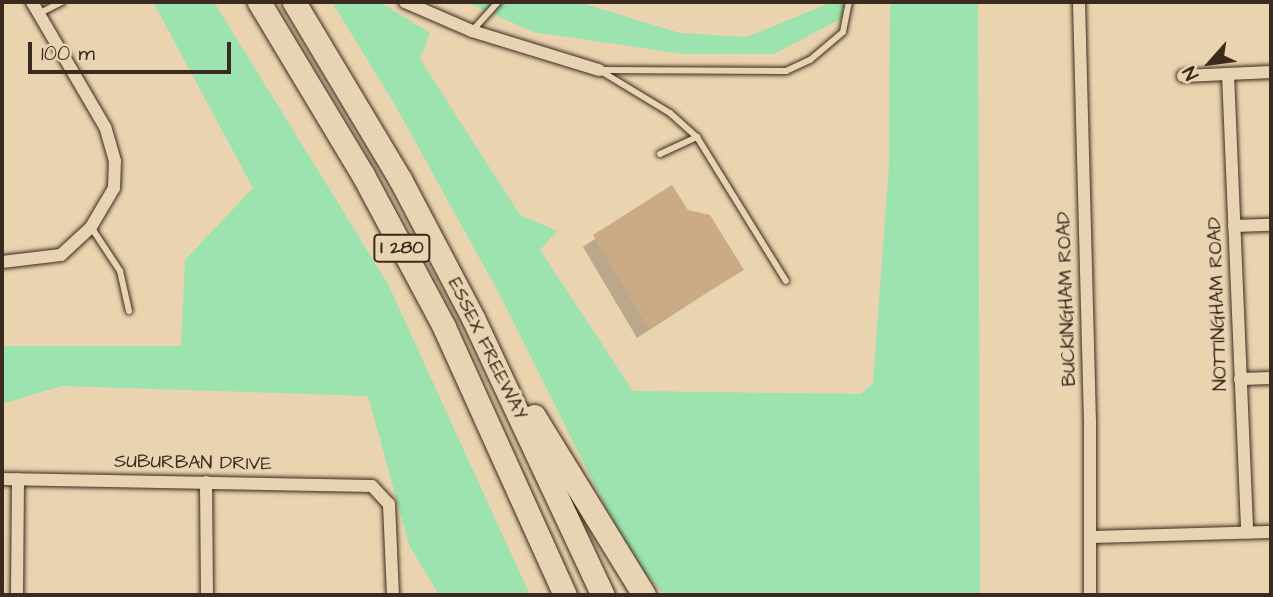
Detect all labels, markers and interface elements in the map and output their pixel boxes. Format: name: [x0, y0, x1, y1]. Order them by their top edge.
scale bar: [32, 28, 234, 72]
north arrow: [1175, 28, 1245, 98]
text: 100 m: [41, 39, 95, 68]
text: N: [1176, 61, 1206, 85]
street label: BUCKINGHAM ROAD: [1053, 211, 1081, 387]
street label: NOTTINGHAM ROAD: [1204, 217, 1232, 391]
road number: I 280: [372, 234, 432, 262]
street label: ESSEX FREEWAY: [443, 274, 531, 424]
street label: SUBURBAN DRIVE: [114, 450, 272, 476]

